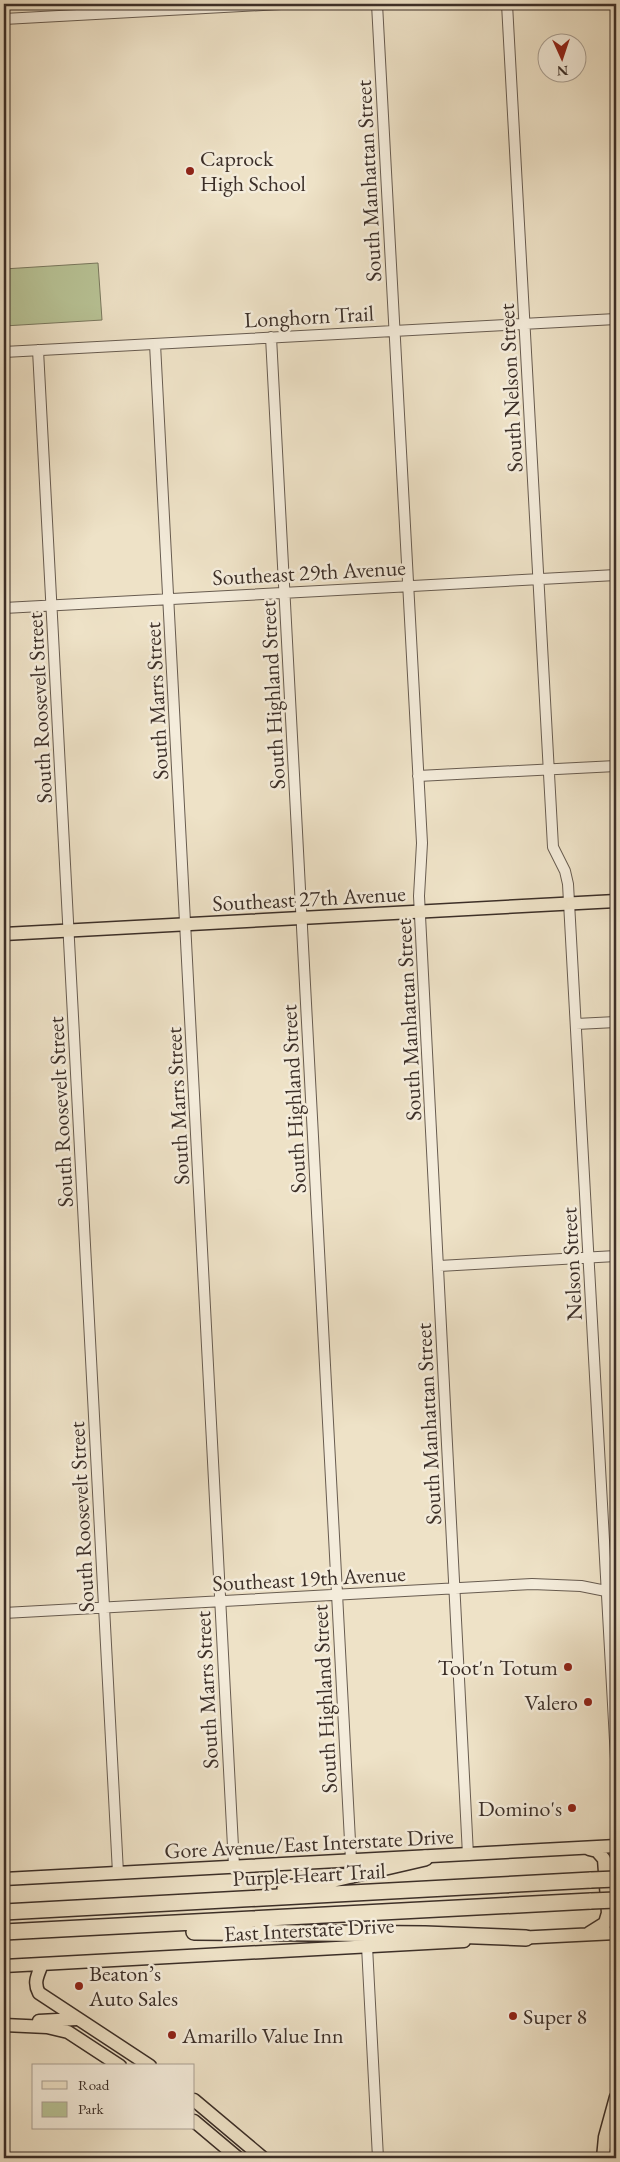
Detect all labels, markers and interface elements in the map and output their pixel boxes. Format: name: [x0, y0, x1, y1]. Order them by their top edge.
north arrow: [538, 32, 588, 82]
text: N: [556, 62, 569, 80]
street label: South Manhattan Street: [349, 79, 388, 283]
place label: Caprock High School: [200, 144, 306, 198]
marker: Caprock High School: [184, 165, 196, 177]
street label: Longhorn Trail: [243, 299, 375, 334]
street label: South Nelson Street: [492, 303, 529, 473]
street label: Southeast 29th Avenue: [212, 553, 407, 592]
street label: South Highland Street: [253, 600, 292, 790]
street label: South Roosevelt Street: [20, 612, 59, 804]
street label: South Marrs Street: [138, 621, 175, 781]
street label: Southeast 27th Avenue: [212, 879, 407, 918]
street label: South Manhattan Street: [389, 918, 428, 1122]
street label: South Highland Street: [274, 1004, 313, 1194]
street label: South Roosevelt Street: [41, 1016, 80, 1208]
street label: South Marrs Street: [159, 1026, 196, 1186]
street label: Nelson Street: [554, 1206, 589, 1321]
street label: South Manhattan Street: [409, 1322, 448, 1526]
street label: South Roosevelt Street: [62, 1421, 101, 1613]
street label: Southeast 19th Avenue: [212, 1559, 407, 1598]
street label: South Highland Street: [305, 1604, 344, 1794]
street label: South Marrs Street: [188, 1610, 225, 1770]
place label: Toot'n Totum: [438, 1653, 558, 1682]
marker: Toot'n Totum: [562, 1661, 574, 1673]
place label: Valero: [525, 1688, 578, 1717]
marker: Valero: [582, 1696, 594, 1708]
place label: Domino's: [478, 1794, 562, 1823]
marker: Domino's: [566, 1802, 578, 1814]
street label: Gore Avenue/East Interstate Drive: [164, 1821, 455, 1866]
street label: Purple Heart Trail: [232, 1856, 386, 1893]
street label: East Interstate Drive: [223, 1911, 395, 1948]
place label: Beaton’s Auto Sales: [88, 1959, 178, 2013]
marker: Beaton’s Auto Sales: [73, 1980, 85, 1992]
place label: Super 8: [523, 2002, 587, 2031]
marker: Super 8: [507, 2010, 519, 2022]
place label: Amarillo Value Inn: [181, 2021, 344, 2050]
marker: Amarillo Value Inn: [166, 2029, 178, 2041]
legend: [32, 2064, 195, 2130]
text: Road: [78, 2075, 110, 2094]
text: Park: [78, 2099, 105, 2118]

